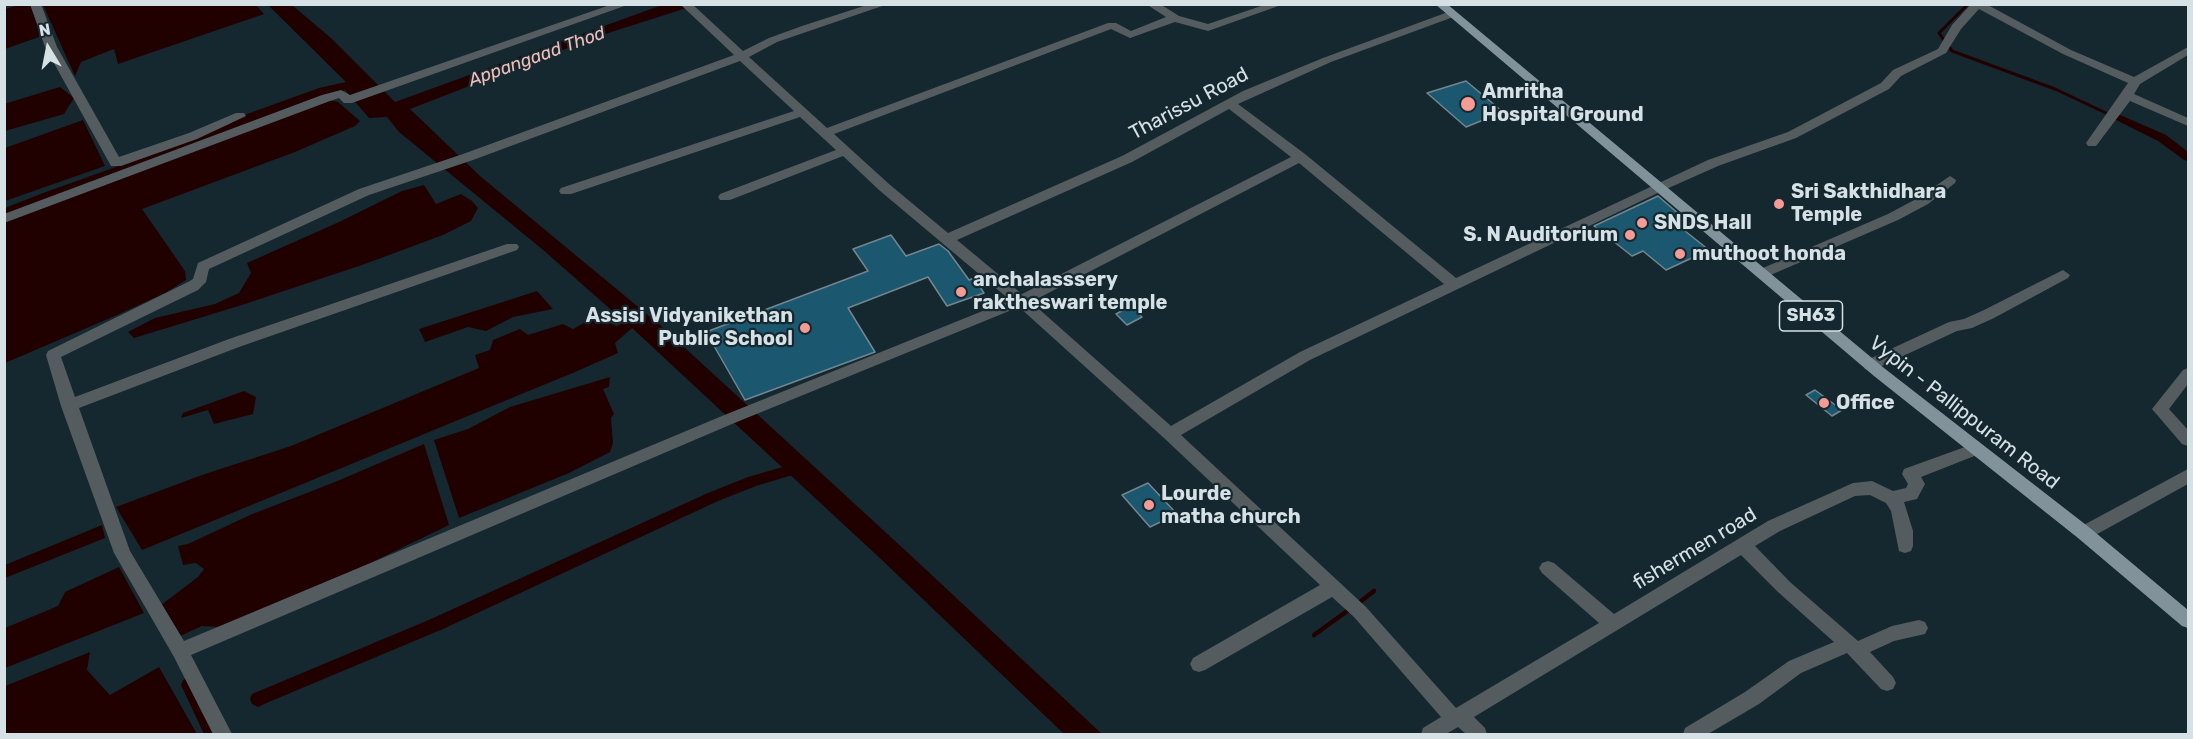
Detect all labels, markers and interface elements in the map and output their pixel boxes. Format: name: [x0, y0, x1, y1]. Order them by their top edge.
north arrow: [18, 18, 78, 78]
text: N: [37, 19, 52, 40]
water label: Appangaad Thod: [466, 22, 608, 92]
street label: Tharissu Road: [1125, 63, 1253, 145]
place label: Amritha Hospital Ground: [1482, 80, 1644, 127]
marker: Amritha Hospital Ground: [1459, 95, 1477, 113]
place label: Sri Sakthidhara Temple: [1791, 180, 1946, 227]
marker: Sri Sakthidhara Temple: [1772, 197, 1786, 211]
place label: SNDS Hall: [1654, 211, 1752, 235]
marker: SNDS Hall: [1635, 216, 1649, 230]
place label: S. N Auditorium: [1463, 223, 1618, 247]
marker: S. N Auditorium: [1623, 228, 1637, 242]
place label: muthoot honda: [1692, 242, 1846, 266]
marker: muthoot honda: [1673, 247, 1687, 261]
place label: anchalasssery raktheswari temple: [973, 268, 1167, 315]
marker: anchalasssery raktheswari temple: [954, 285, 968, 299]
road number: SH63: [1780, 301, 1842, 331]
place label: Assisi Vidyanikethan Public School: [586, 304, 793, 351]
marker: Assisi Vidyanikethan Public School: [798, 321, 812, 335]
street label: Vypin - Pallippuram Road: [1864, 331, 2064, 495]
place label: Office: [1836, 391, 1895, 415]
marker: Office: [1817, 396, 1831, 410]
place label: Lourde matha church: [1161, 482, 1301, 529]
marker: Lourde matha church: [1142, 498, 1156, 512]
street label: fishermen road: [1629, 503, 1761, 595]

